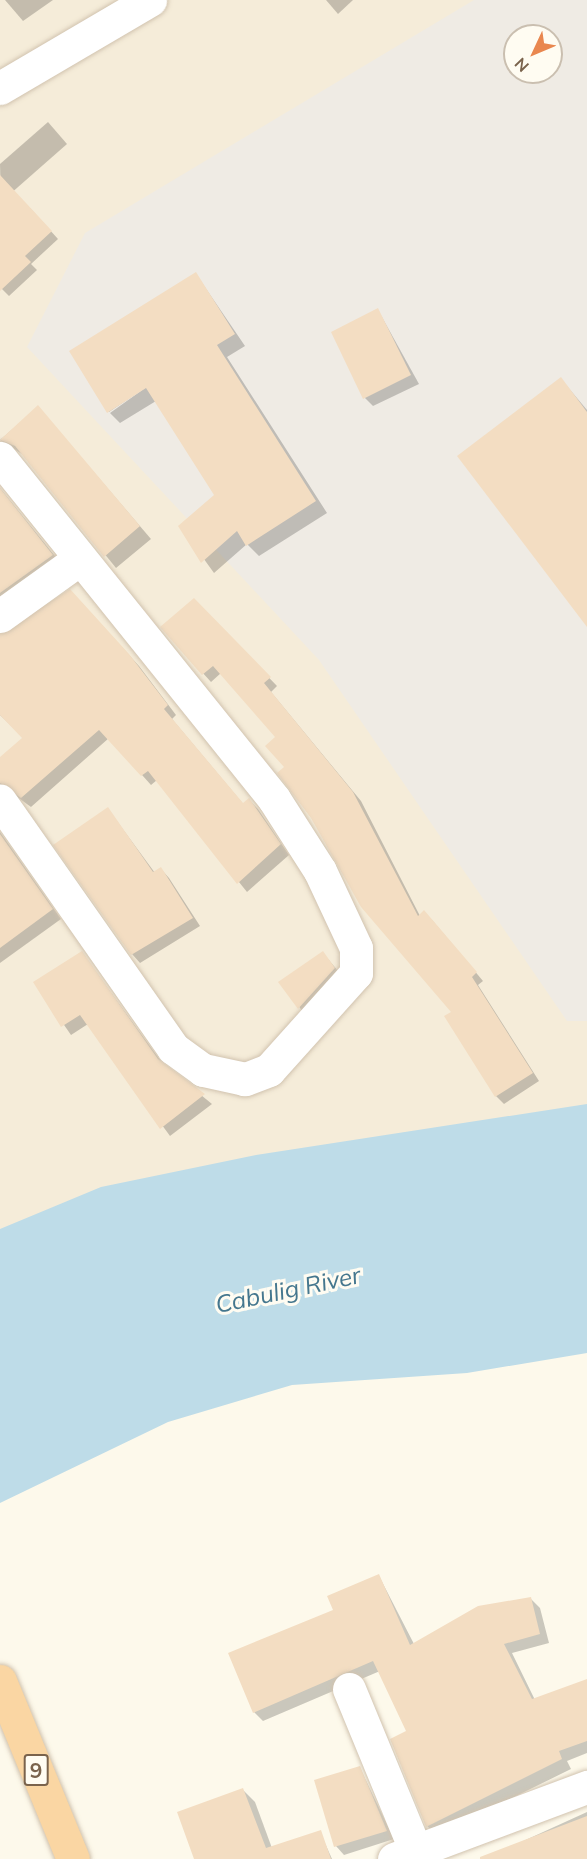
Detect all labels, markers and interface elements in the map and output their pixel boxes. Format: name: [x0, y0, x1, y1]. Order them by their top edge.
north arrow: [503, 24, 563, 84]
text: N: [510, 54, 533, 76]
water label: Cabulig River: [213, 1261, 363, 1319]
road number: 9: [22, 1752, 50, 1788]

